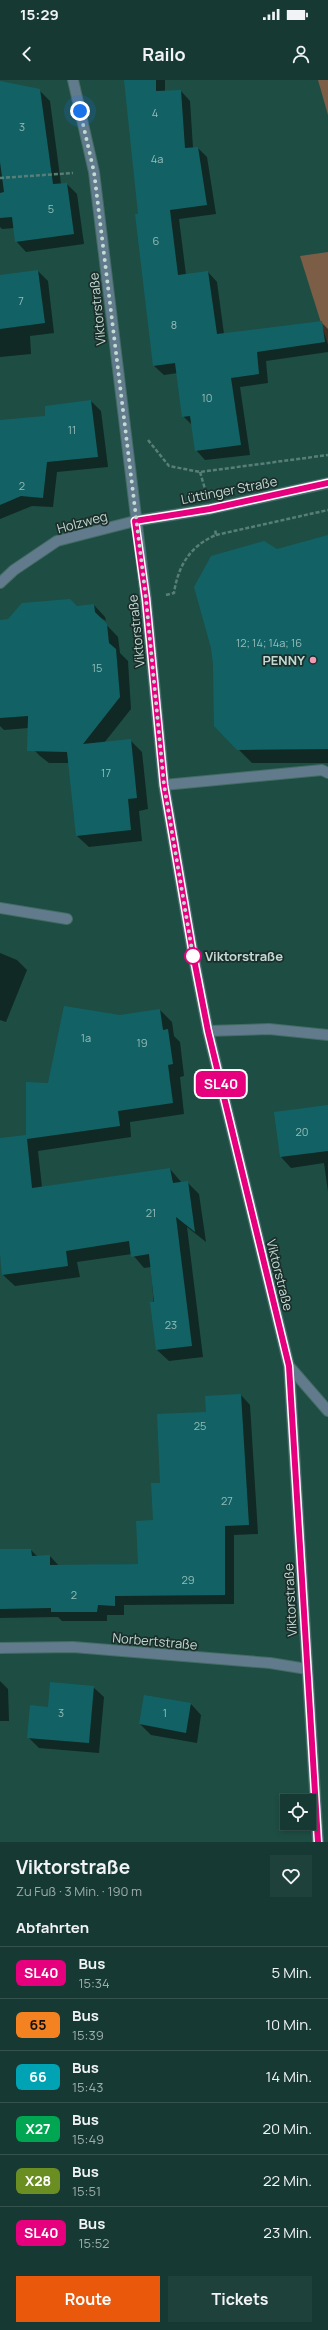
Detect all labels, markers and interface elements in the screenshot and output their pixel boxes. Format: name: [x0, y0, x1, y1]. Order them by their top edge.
text: 15:29: [20, 4, 59, 25]
text: Railo: [142, 42, 186, 66]
icon: back: [16, 43, 38, 65]
icon: person: [290, 43, 312, 65]
your location: [70, 101, 90, 121]
house number: 4: [152, 105, 158, 120]
house number: 3: [19, 119, 25, 134]
house number: 4a: [151, 151, 163, 166]
house number: 5: [48, 201, 54, 216]
house number: 6: [153, 233, 160, 248]
street label: Viktorstraße: [84, 271, 110, 346]
house number: 7: [18, 293, 24, 308]
house number: 8: [171, 317, 177, 332]
house number: 10: [201, 390, 213, 405]
house number: 11: [68, 422, 76, 437]
street label: Lüttinger Straße: [179, 472, 279, 508]
house number: 2: [19, 478, 25, 493]
street label: Holzweg: [55, 507, 109, 537]
street label: Viktorstraße: [123, 593, 149, 668]
house number: 12; 14; 14a; 16: [236, 635, 302, 650]
place label: PENNY: [262, 651, 305, 669]
marker: PENNY: [308, 655, 318, 665]
house number: 15: [92, 660, 102, 675]
house number: 17: [101, 765, 111, 780]
marker: Viktorstraße: [184, 947, 202, 965]
place label: Viktorstraße: [205, 947, 283, 965]
house number: 1a: [81, 1030, 91, 1045]
house number: 19: [136, 1035, 148, 1050]
line badge: SL40: [193, 1071, 249, 1097]
text: SL40: [204, 1074, 238, 1093]
house number: 20: [296, 1124, 308, 1139]
house number: 21: [146, 1205, 156, 1220]
street label: Viktorstraße: [262, 1237, 298, 1313]
house number: 23: [165, 1317, 177, 1332]
house number: 25: [194, 1418, 206, 1433]
house number: 27: [221, 1493, 233, 1508]
street label: Viktorstraße: [279, 1563, 301, 1637]
house number: 29: [181, 1572, 195, 1587]
house number: 2: [71, 1587, 77, 1602]
street label: Norbertstraße: [112, 1628, 199, 1654]
house number: 3: [58, 1705, 64, 1720]
house number: 1: [163, 1705, 167, 1720]
map controls: [280, 1794, 316, 1830]
button: locate: [280, 1794, 316, 1830]
text: Viktorstraße: [16, 1854, 130, 1880]
button: heart: [270, 1855, 312, 1897]
text: Zu Fuß · 3 Min. · 190 m: [16, 1882, 142, 1900]
text: Abfahrten: [16, 1917, 89, 1938]
text: Bus: [78, 1953, 105, 1974]
text: 5 Min.: [272, 1962, 312, 1983]
text: SL40: [24, 1963, 58, 1982]
text: 15:34: [78, 1974, 110, 1992]
text: Bus: [72, 2005, 99, 2026]
text: 10 Min.: [265, 2014, 312, 2035]
text: 65: [30, 2015, 46, 2034]
text: 15:39: [72, 2026, 104, 2044]
text: Bus: [72, 2057, 99, 2078]
text: 14 Min.: [265, 2066, 312, 2087]
text: 66: [29, 2067, 47, 2086]
text: 15:43: [72, 2078, 103, 2096]
text: Bus: [72, 2109, 99, 2130]
text: 20 Min.: [262, 2118, 312, 2139]
text: X27: [26, 2119, 50, 2138]
text: 15:49: [72, 2130, 104, 2148]
text: Bus: [72, 2161, 99, 2182]
text: 22 Min.: [263, 2170, 312, 2191]
text: X28: [25, 2171, 51, 2190]
text: 15:51: [72, 2182, 101, 2200]
text: Bus: [78, 2213, 105, 2234]
text: 23 Min.: [263, 2222, 312, 2243]
text: SL40: [24, 2223, 58, 2242]
text: 15:52: [78, 2234, 109, 2252]
button: Route: [16, 2276, 160, 2322]
button: Tickets: [168, 2276, 312, 2322]

